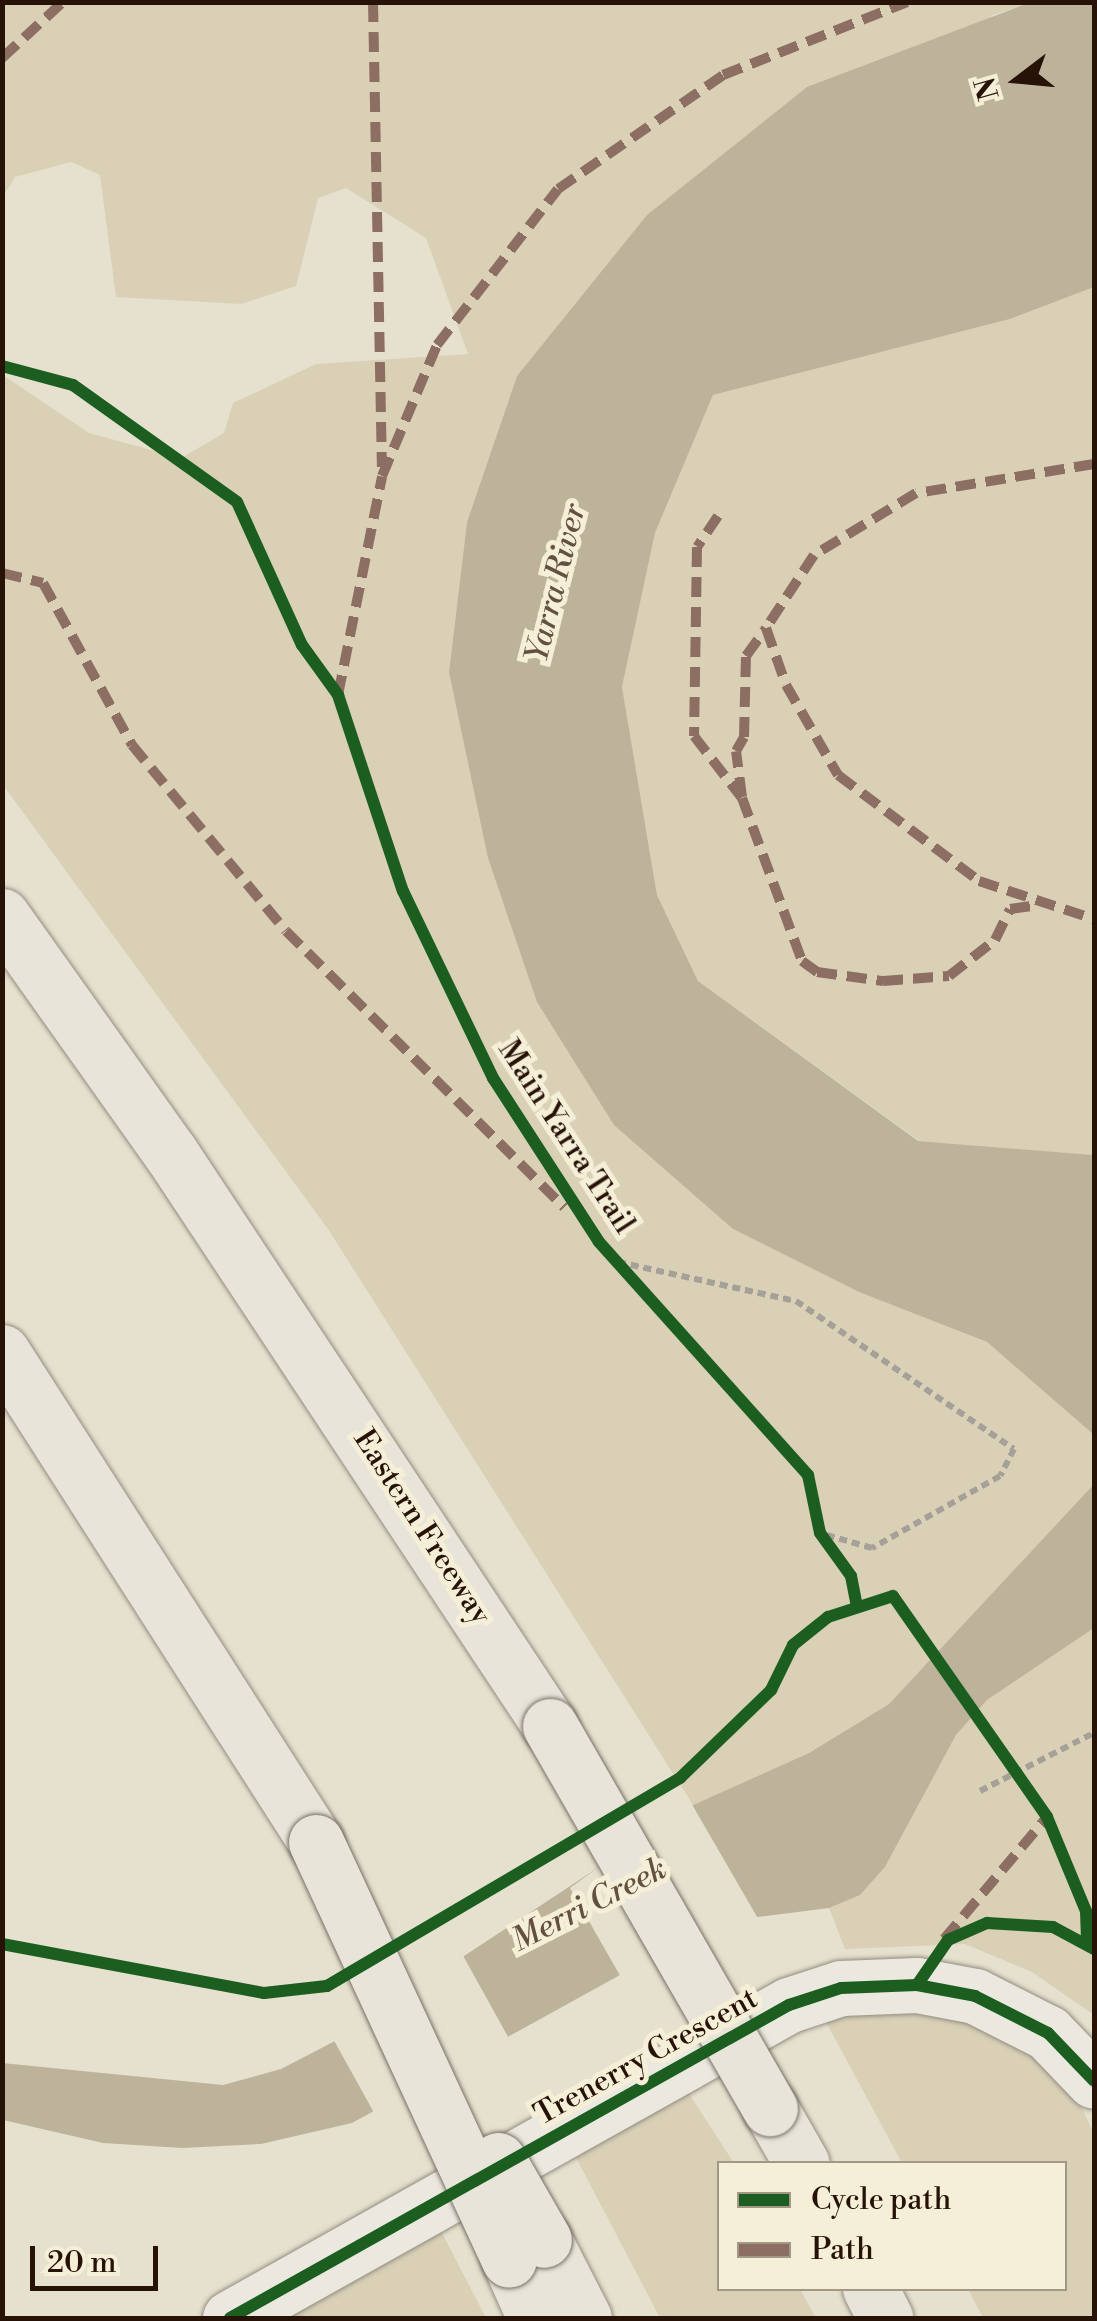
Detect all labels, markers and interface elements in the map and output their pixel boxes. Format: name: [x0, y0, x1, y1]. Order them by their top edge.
north arrow: [967, 30, 1067, 130]
text: N: [968, 73, 1008, 104]
water label: Yarra River: [518, 500, 594, 666]
street label: Main Yarra Trail: [490, 1034, 642, 1240]
street label: Eastern Freeway: [346, 1423, 498, 1631]
water label: Merri Creek: [505, 1850, 673, 1960]
street label: Trenerry Crescent: [528, 1981, 764, 2133]
legend: [717, 2161, 1067, 2291]
text: Cycle path: [811, 2181, 951, 2219]
scale bar: [35, 2226, 162, 2288]
text: Path: [811, 2231, 874, 2269]
text: 20 m: [47, 2244, 116, 2282]

